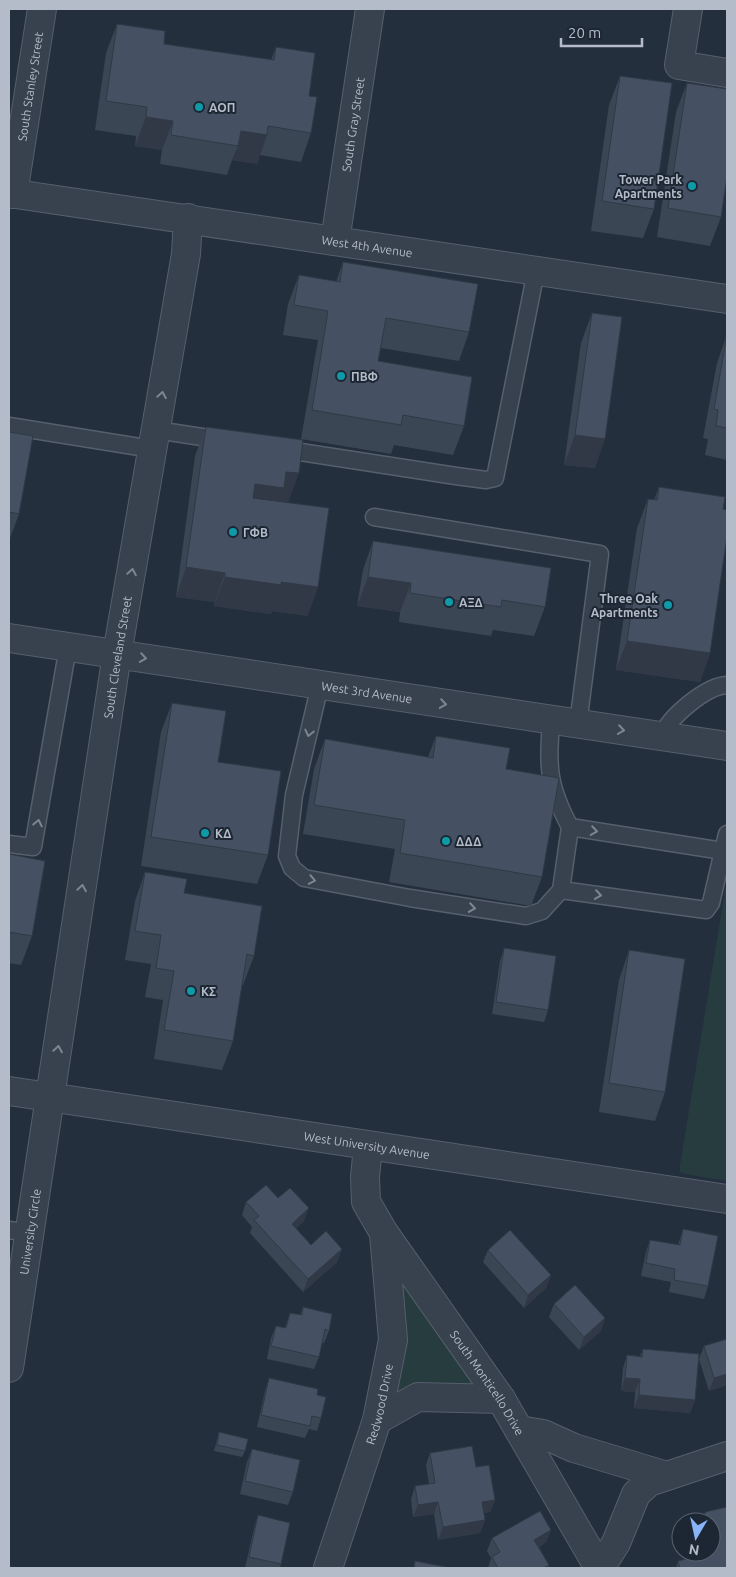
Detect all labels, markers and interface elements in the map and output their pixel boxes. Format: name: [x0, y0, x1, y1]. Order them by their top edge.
scale bar: [561, 15, 642, 47]
text: 20 m: [568, 24, 601, 41]
street label: South Stanley Street: [15, 30, 45, 142]
street label: South Gray Street: [339, 76, 366, 172]
marker: AOΠ: [193, 101, 205, 113]
place label: AOΠ: [209, 101, 235, 114]
place label: Tower Park Apartments: [615, 173, 682, 200]
marker: Tower Park Apartments: [686, 180, 698, 192]
street label: West 4th Avenue: [321, 233, 413, 259]
marker: ΠΒΦ: [335, 370, 347, 382]
place label: ΠΒΦ: [351, 370, 378, 383]
one-way arrow: [156, 390, 166, 399]
marker: ΓΦΒ: [227, 526, 239, 538]
place label: ΓΦΒ: [243, 526, 268, 539]
one-way arrow: [126, 568, 136, 576]
place label: Three Oak Apartments: [591, 592, 658, 619]
street label: South Cleveland Street: [101, 595, 133, 719]
marker: ΑΞΔ: [443, 596, 455, 608]
place label: ΑΞΔ: [459, 596, 484, 609]
marker: Three Oak Apartments: [662, 599, 674, 611]
one-way arrow: [139, 653, 148, 663]
street label: West 3rd Avenue: [321, 679, 413, 705]
one-way arrow: [438, 698, 447, 708]
one-way arrow: [616, 725, 625, 735]
one-way arrow: [304, 728, 315, 737]
one-way arrow: [32, 819, 43, 828]
one-way arrow: [590, 825, 598, 836]
marker: ΚΔ: [199, 827, 211, 839]
place label: ΚΔ: [215, 827, 232, 840]
marker: ΔΔΔ: [440, 835, 452, 847]
place label: ΔΔΔ: [456, 835, 482, 848]
one-way arrow: [308, 874, 317, 884]
one-way arrow: [76, 884, 87, 892]
one-way arrow: [594, 890, 602, 900]
one-way arrow: [468, 902, 477, 912]
marker: KΣ: [185, 985, 197, 997]
place label: KΣ: [201, 985, 216, 998]
one-way arrow: [52, 1044, 62, 1053]
street label: West University Avenue: [303, 1129, 431, 1161]
street label: University Circle: [17, 1188, 43, 1275]
street label: South Monticello Drive: [448, 1328, 527, 1437]
street label: Redwood Drive: [363, 1362, 395, 1446]
north arrow: [671, 1512, 721, 1562]
text: N: [688, 1541, 700, 1559]

